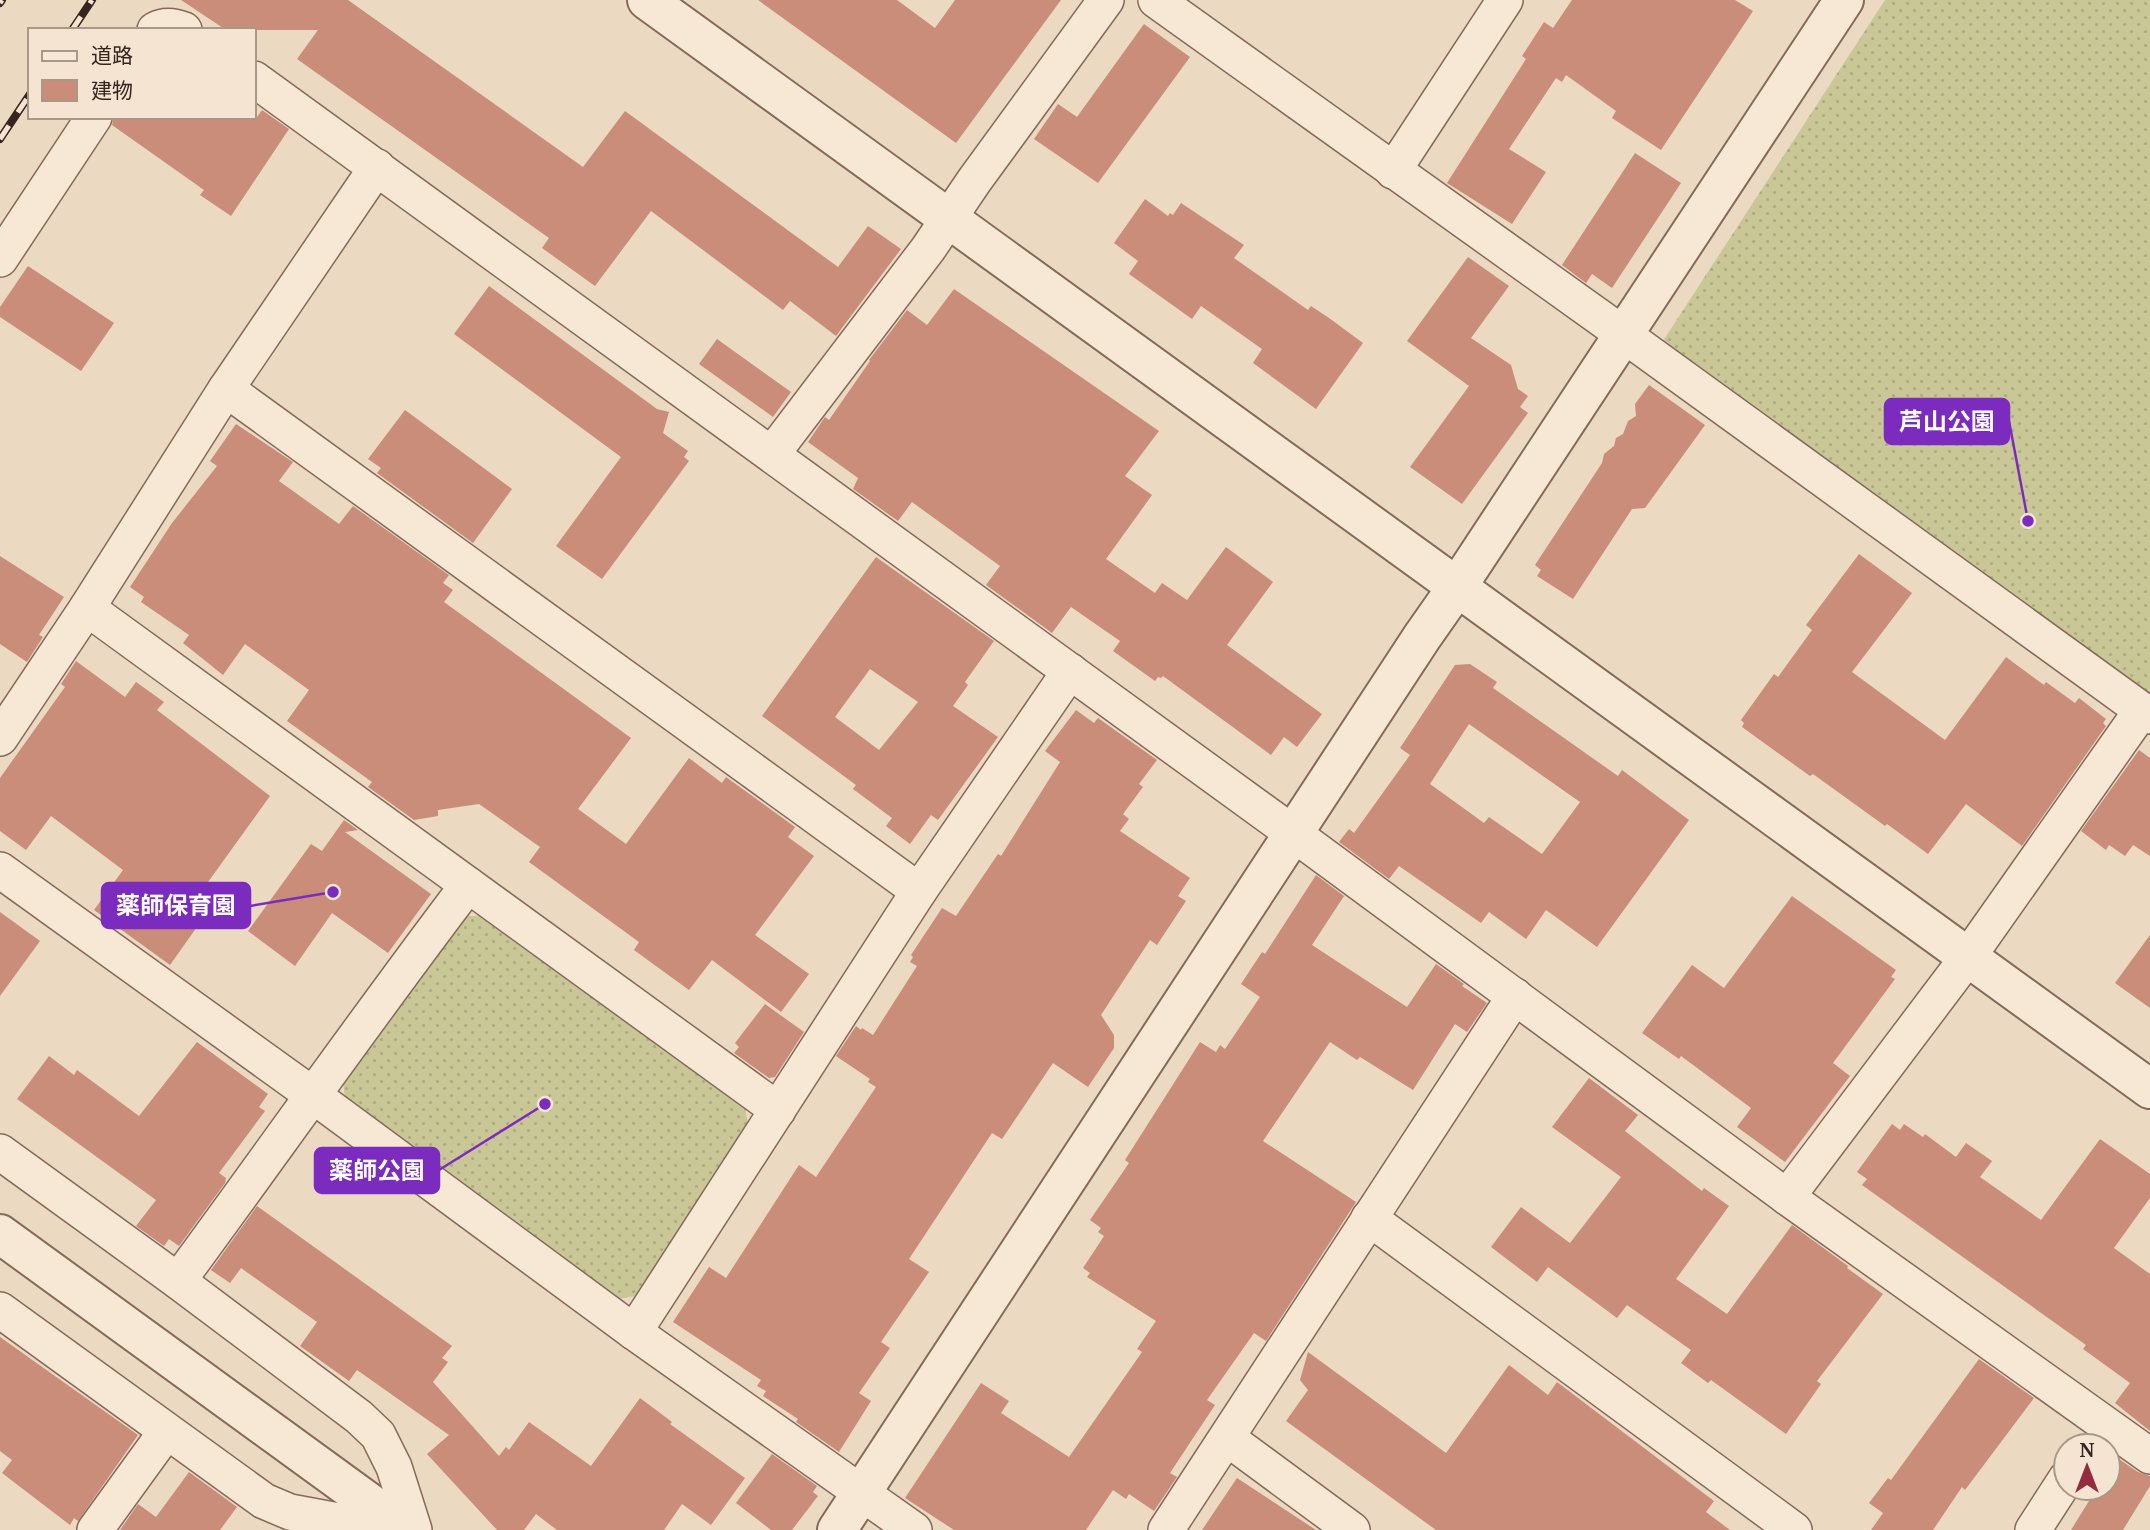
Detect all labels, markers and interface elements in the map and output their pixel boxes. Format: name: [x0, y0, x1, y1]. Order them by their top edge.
legend: [28, 28, 256, 119]
text: 道路: [91, 41, 133, 69]
text: 建物: [91, 76, 133, 104]
callout: 芦山公園: [1885, 399, 2009, 444]
text: 芦山公園: [1899, 404, 1995, 437]
callout: 薬師保育園: [102, 883, 250, 928]
text: 薬師保育園: [116, 888, 236, 921]
callout: 薬師公園: [315, 1148, 439, 1193]
text: 薬師公園: [329, 1153, 425, 1186]
north arrow: [2052, 1432, 2122, 1502]
text: N: [2080, 1437, 2095, 1463]

